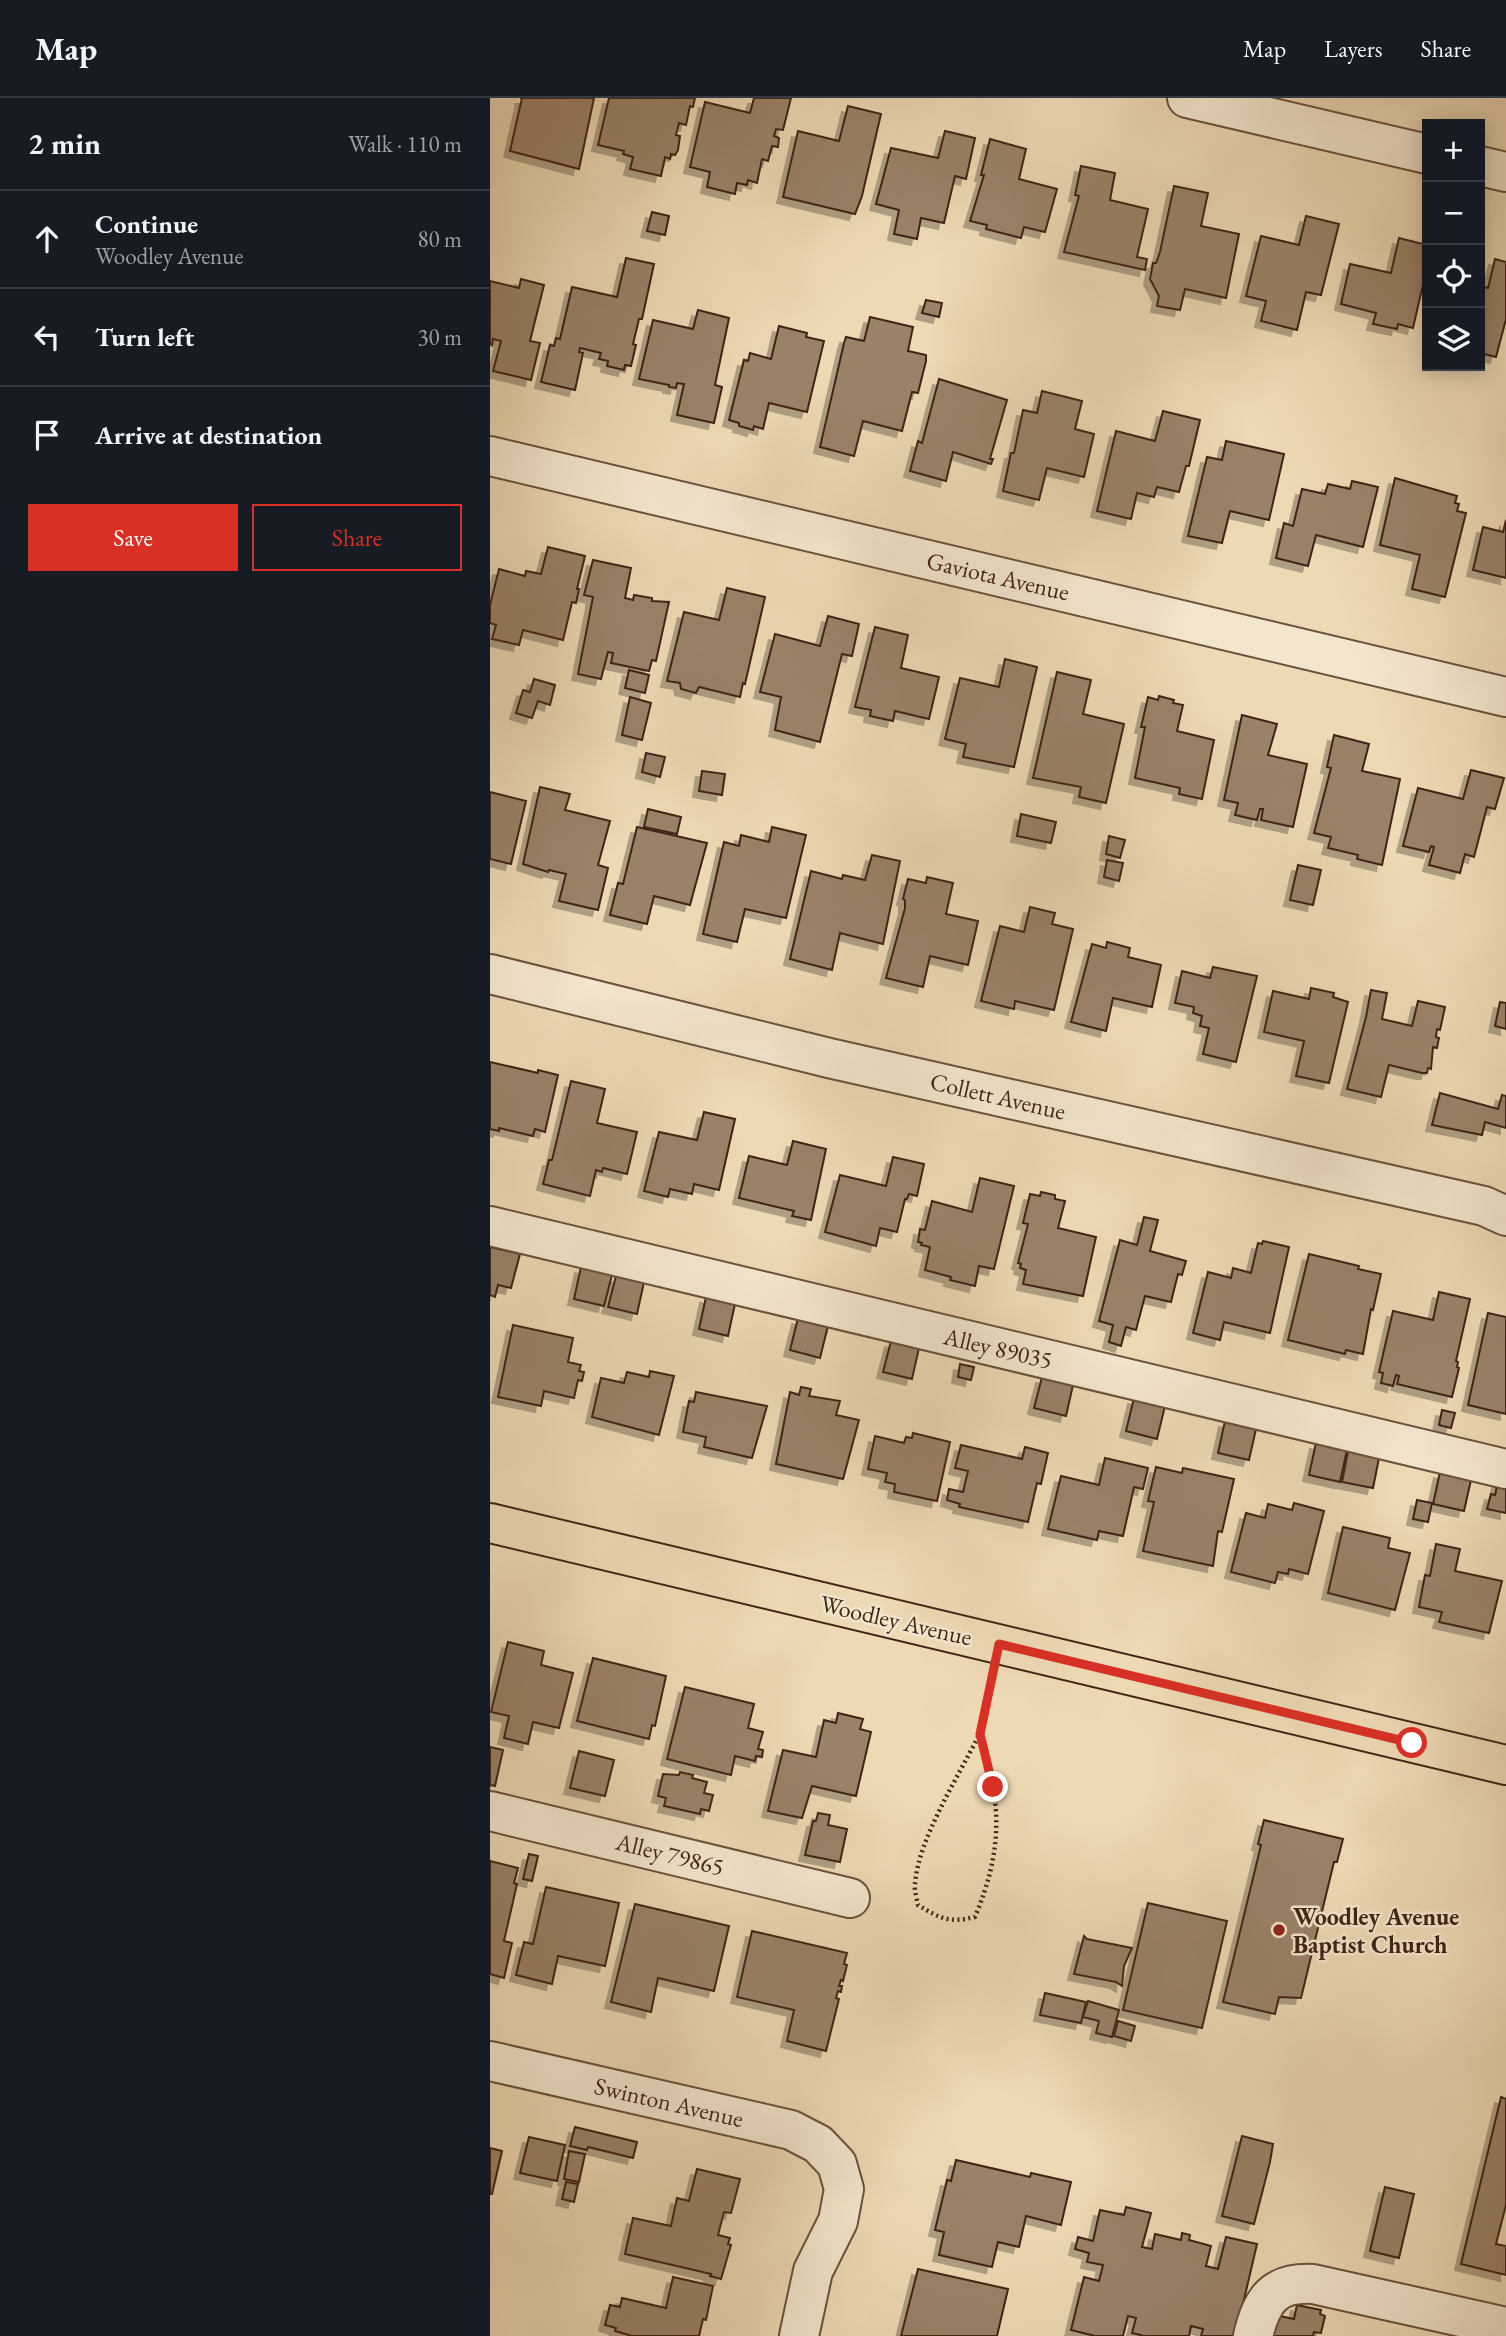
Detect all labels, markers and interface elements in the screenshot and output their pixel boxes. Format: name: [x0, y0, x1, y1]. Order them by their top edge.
text: Map: [35, 27, 97, 70]
text: Map: [1243, 33, 1286, 64]
text: Layers: [1324, 33, 1383, 64]
text: Share: [1421, 33, 1471, 64]
map controls: [1422, 119, 1485, 371]
button: +: [1422, 119, 1485, 182]
text: 2 min: [28, 124, 101, 163]
text: Walk · 110 m: [348, 129, 462, 159]
button: −: [1422, 182, 1485, 245]
text: Continue: [95, 207, 198, 241]
icon: ahead: [28, 220, 66, 258]
text: 80 m: [417, 224, 462, 254]
text: Woodley Avenue: [95, 241, 243, 271]
button: locate: [1422, 245, 1485, 308]
button: layers: [1422, 308, 1485, 371]
icon: left: [28, 318, 66, 356]
text: Turn left: [95, 320, 194, 354]
text: 30 m: [417, 322, 462, 352]
icon: arrive: [28, 416, 66, 454]
text: Arrive at destination: [95, 418, 322, 452]
button: Save: [28, 504, 238, 571]
button: Share: [252, 504, 462, 571]
street label: Gaviota Avenue: [924, 545, 1072, 607]
street label: Collett Avenue: [927, 1065, 1069, 1127]
street label: Alley 89035: [940, 1320, 1055, 1376]
street label: Woodley Avenue: [817, 1587, 975, 1653]
route start: [1396, 1727, 1427, 1758]
route end: [977, 1771, 1008, 1802]
street label: Alley 79865: [612, 1825, 727, 1882]
place label: Woodley Avenue Baptist Church: [1293, 1901, 1459, 1960]
marker: Woodley Avenue Baptist Church: [1271, 1922, 1287, 1938]
street label: Swinton Avenue: [591, 2070, 747, 2134]

